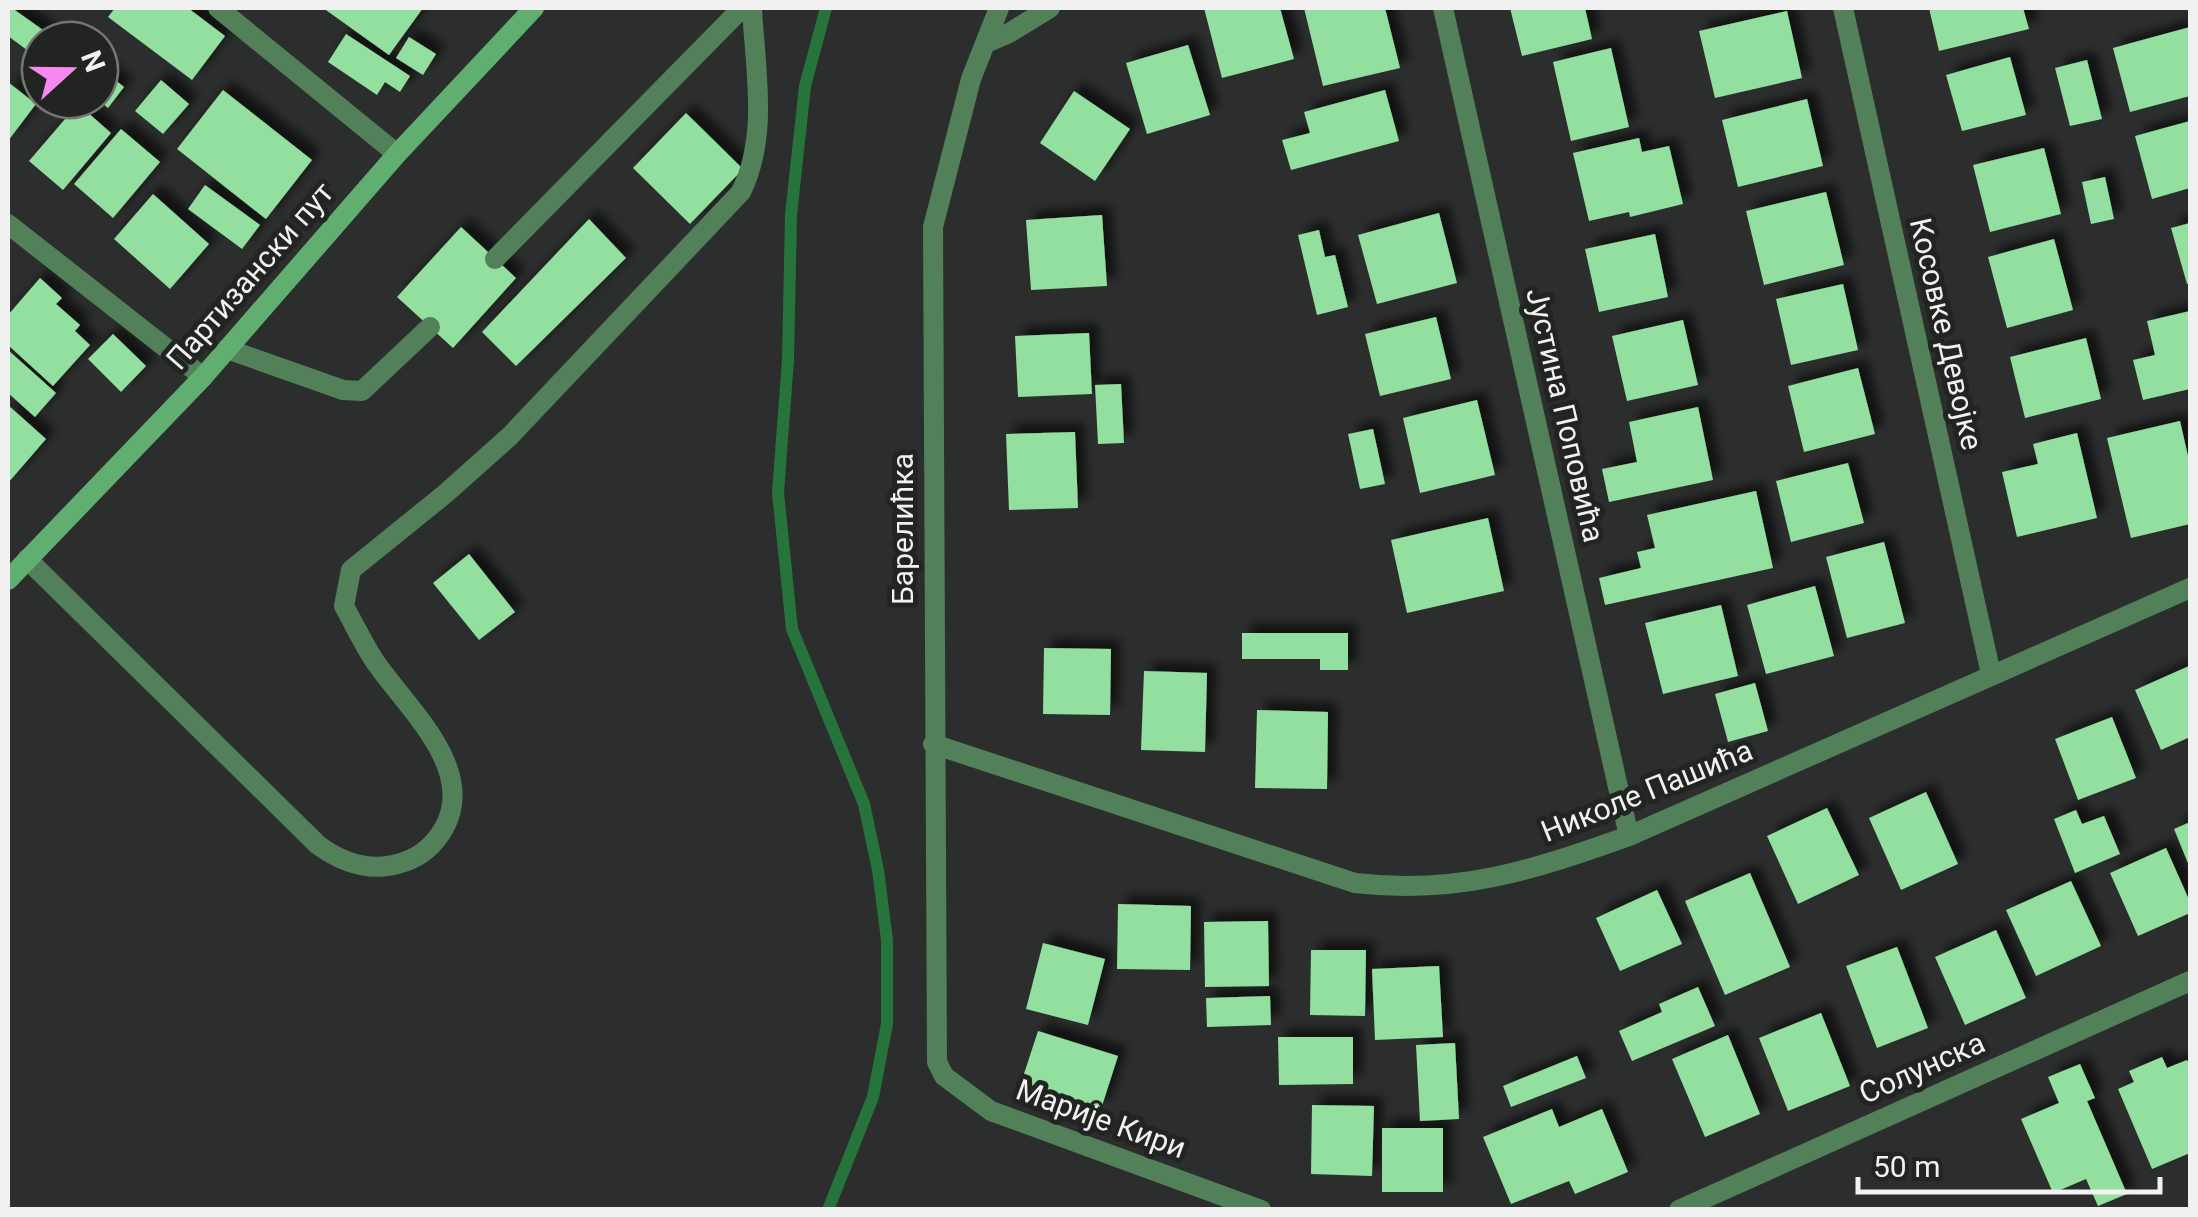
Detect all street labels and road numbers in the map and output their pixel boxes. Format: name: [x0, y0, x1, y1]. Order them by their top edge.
street label: Партизански пут: [159, 175, 340, 376]
street label: Косовке Девојке: [1903, 214, 1990, 453]
street label: Јустина Поповића: [1519, 284, 1612, 545]
street label: Барелићка: [885, 453, 920, 605]
street label: Николе Пашића: [1536, 732, 1758, 849]
street label: Солунска: [1854, 1024, 1990, 1111]
street label: Марије Кири: [1012, 1072, 1191, 1165]

